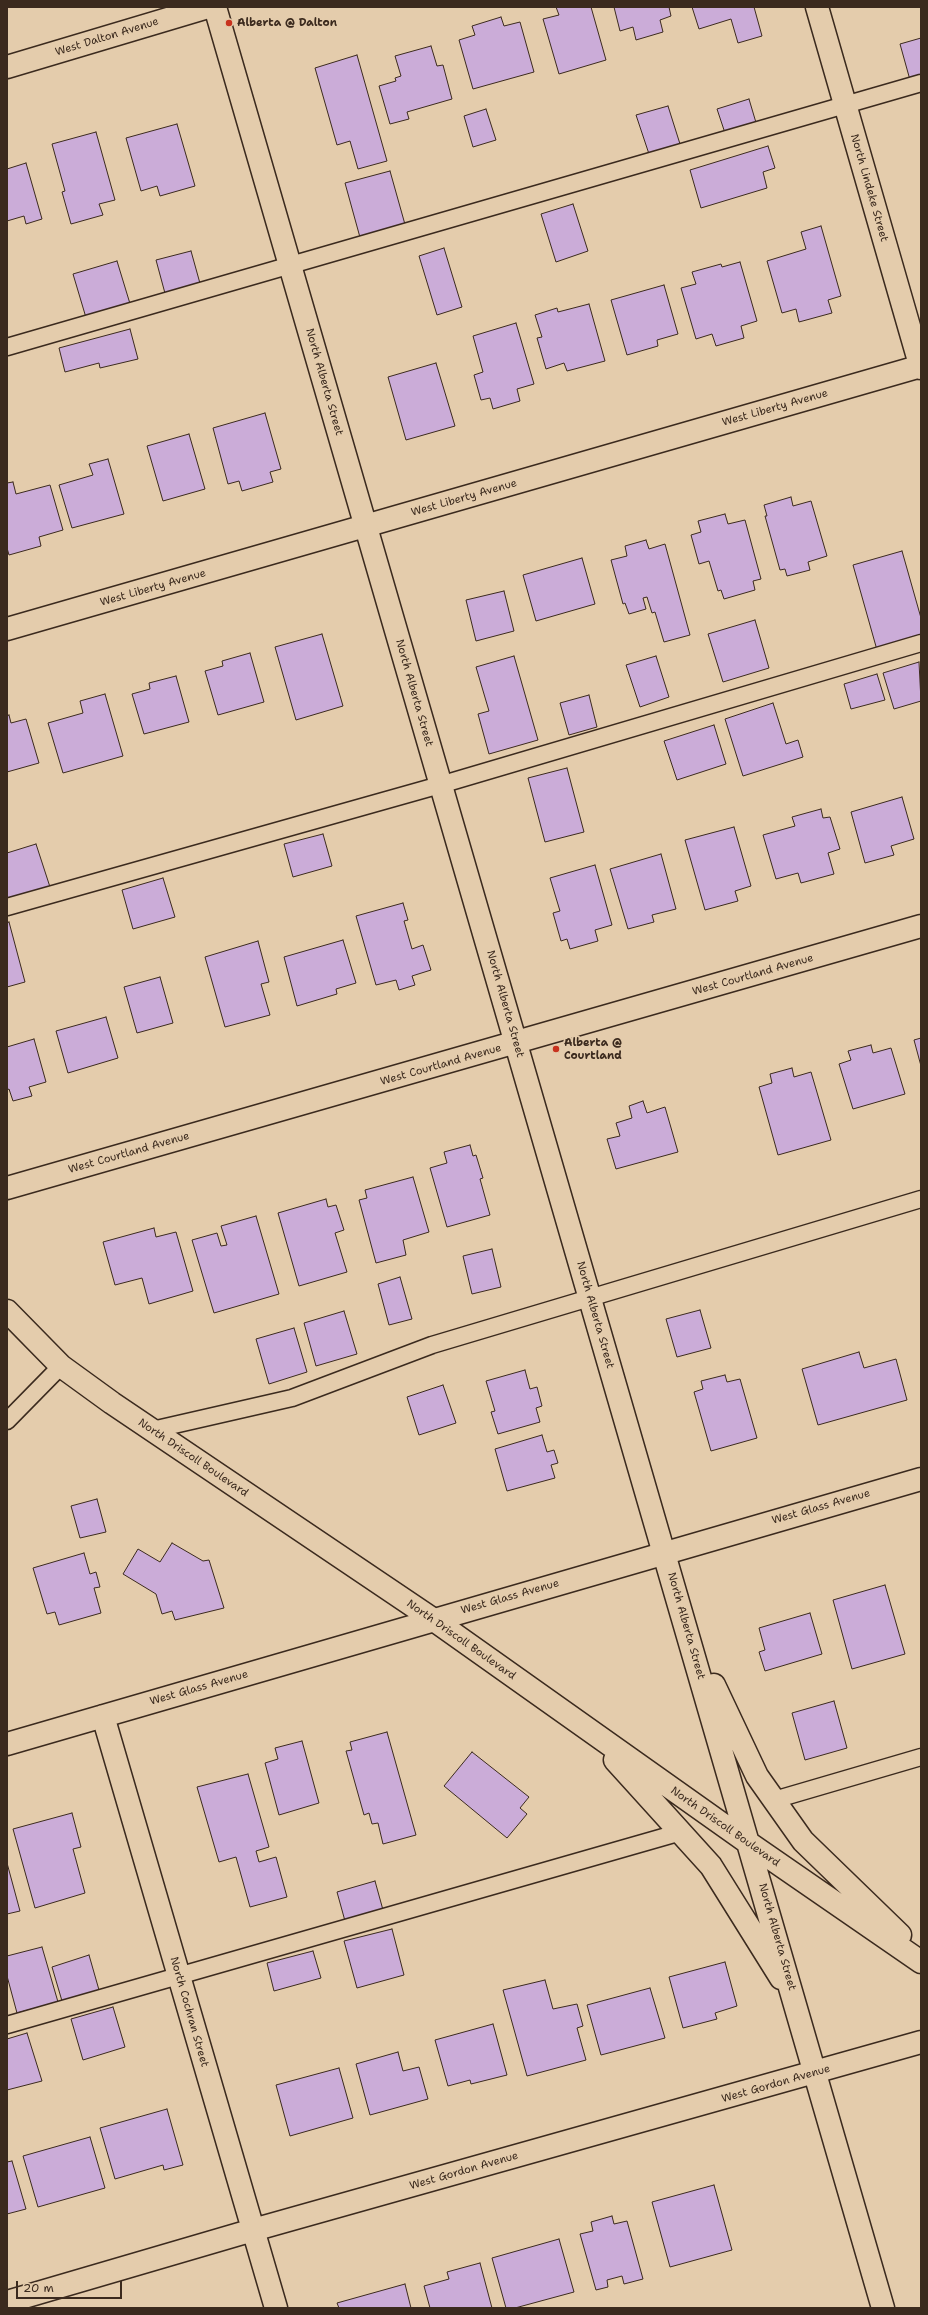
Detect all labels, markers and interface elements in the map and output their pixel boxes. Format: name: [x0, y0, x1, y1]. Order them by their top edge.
street label: West Dalton Avenue: [54, 15, 160, 59]
place label: Alberta @ Dalton: [237, 16, 337, 30]
marker: Alberta @ Dalton: [224, 18, 234, 28]
street label: North Lindeke Street: [847, 133, 891, 243]
street label: North Alberta Street: [302, 327, 346, 437]
street label: West Liberty Avenue: [721, 387, 829, 429]
street label: West Liberty Avenue: [410, 477, 518, 519]
street label: West Liberty Avenue: [99, 567, 207, 609]
street label: North Alberta Street: [392, 638, 436, 748]
street label: North Alberta Street: [483, 949, 527, 1059]
street label: West Courtland Avenue: [691, 951, 815, 999]
place label: Alberta @ Courtland: [564, 1036, 622, 1062]
street label: West Courtland Avenue: [379, 1041, 503, 1089]
marker: Alberta @ Courtland: [551, 1044, 561, 1054]
street label: West Courtland Avenue: [67, 1129, 191, 1177]
street label: North Alberta Street: [573, 1260, 617, 1370]
street label: North Driscoll Boulevard: [135, 1416, 251, 1500]
street label: West Glass Avenue: [770, 1487, 872, 1527]
street label: North Alberta Street: [664, 1571, 708, 1681]
street label: West Glass Avenue: [459, 1577, 561, 1617]
street label: North Driscoll Boulevard: [404, 1597, 518, 1683]
street label: West Glass Avenue: [148, 1668, 250, 1708]
street label: North Driscoll Boulevard: [668, 1784, 782, 1870]
street label: North Alberta Street: [755, 1882, 799, 1992]
street label: North Cochran Street: [167, 1955, 211, 2069]
street label: West Gordon Avenue: [720, 2062, 832, 2106]
street label: West Gordon Avenue: [408, 2149, 520, 2193]
scale bar: [18, 2273, 124, 2299]
text: 20 m: [23, 2280, 54, 2296]

